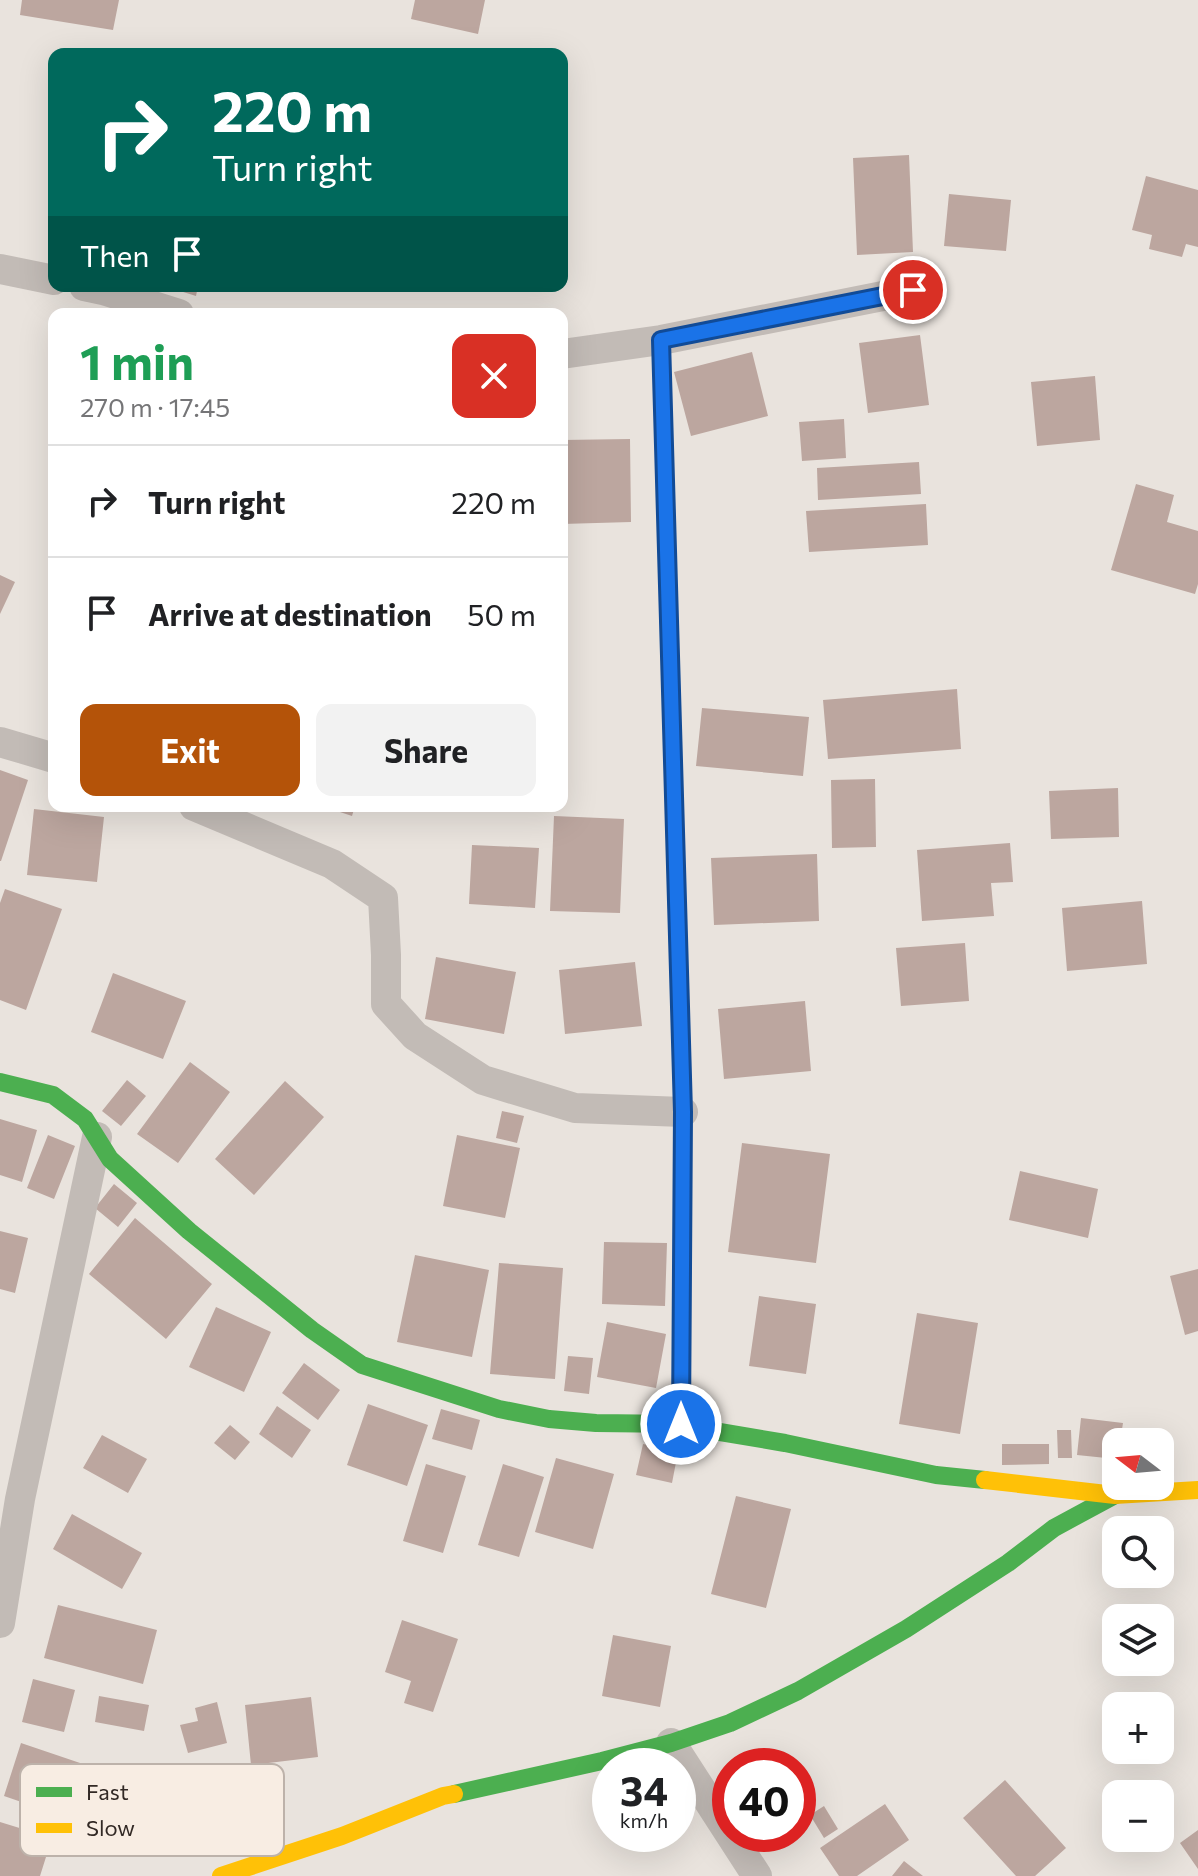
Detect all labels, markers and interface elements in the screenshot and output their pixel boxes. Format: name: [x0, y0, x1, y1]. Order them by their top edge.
text: 220 m: [212, 75, 372, 144]
icon: right: [80, 80, 184, 184]
text: Turn right: [212, 144, 373, 188]
icon: arrive: [165, 232, 209, 276]
text: Then: [80, 236, 149, 273]
pin: [879, 256, 947, 324]
icon: arrive: [891, 268, 935, 312]
text: 1 min: [80, 331, 194, 390]
button: close: [452, 334, 536, 418]
text: 270 m · 17:45: [80, 391, 230, 422]
icon: right: [80, 479, 124, 523]
text: Turn right: [148, 483, 285, 520]
text: 220 m: [451, 483, 536, 520]
icon: arrive: [80, 591, 124, 635]
text: Arrive at destination: [148, 595, 432, 632]
text: 50 m: [467, 595, 536, 632]
button: Exit: [80, 704, 300, 796]
button: Share: [316, 704, 536, 796]
position arrow: [639, 1382, 723, 1466]
north arrow: [1102, 1428, 1174, 1500]
map controls: [1102, 1428, 1174, 1852]
button: search: [1102, 1516, 1174, 1588]
button: layers: [1102, 1604, 1174, 1676]
button: +: [1102, 1692, 1174, 1764]
speed limit sign: 40: [712, 1748, 816, 1852]
legend: [20, 1764, 284, 1856]
text: 34: [620, 1765, 668, 1814]
text: Fast: [86, 1778, 129, 1805]
button: −: [1102, 1780, 1174, 1852]
text: km/h: [620, 1808, 668, 1832]
text: Slow: [86, 1814, 135, 1841]

